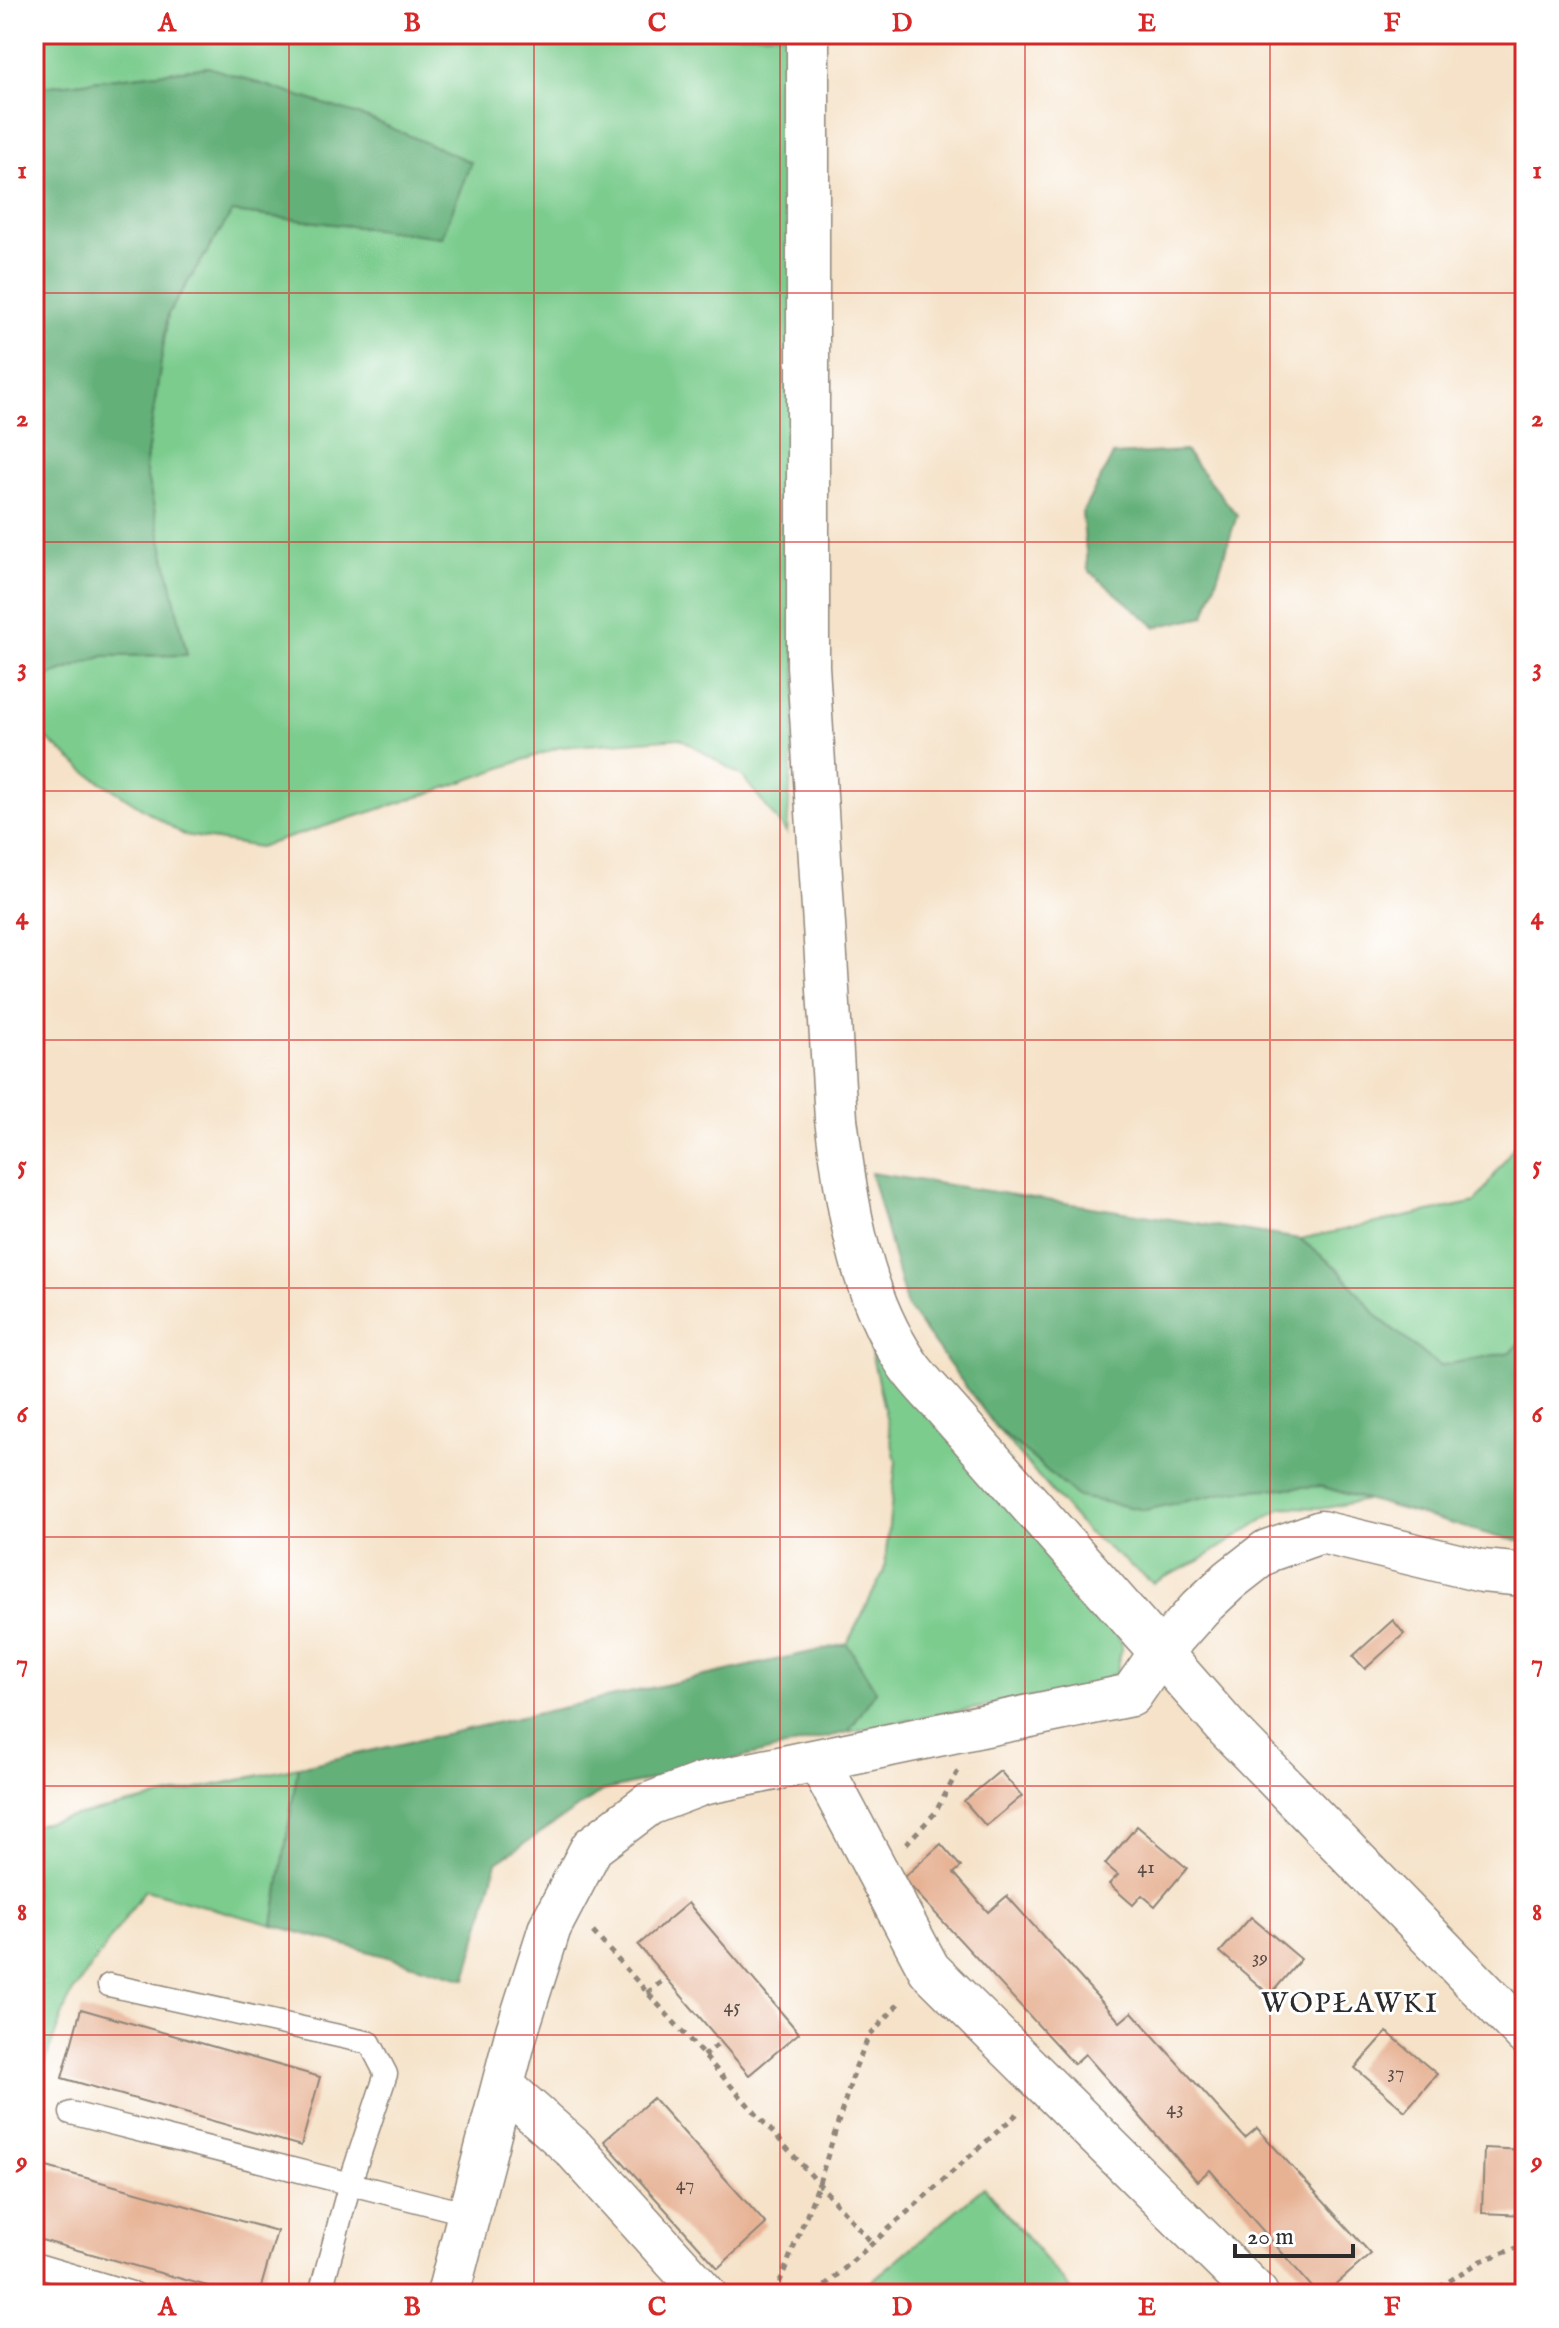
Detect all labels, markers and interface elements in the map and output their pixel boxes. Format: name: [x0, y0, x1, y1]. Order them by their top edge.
text: A: [157, 7, 177, 40]
text: B: [403, 7, 421, 40]
text: C: [648, 7, 667, 40]
text: D: [892, 7, 913, 40]
text: E: [1138, 7, 1156, 40]
text: F: [1384, 7, 1401, 40]
text: 1: [17, 154, 27, 187]
text: 1: [1532, 154, 1542, 187]
text: 2: [16, 402, 28, 435]
text: 2: [1531, 402, 1543, 435]
text: 3: [17, 651, 27, 684]
text: 3: [1532, 651, 1542, 684]
text: 4: [16, 900, 30, 933]
text: 4: [1531, 900, 1545, 933]
text: 5: [17, 1149, 27, 1182]
text: 5: [1532, 1149, 1542, 1182]
text: 6: [17, 1398, 29, 1431]
text: 6: [1532, 1398, 1544, 1431]
text: 7: [16, 1647, 28, 1680]
text: 7: [1531, 1647, 1543, 1680]
house number: 41: [1137, 1855, 1155, 1880]
text: 8: [17, 1896, 27, 1929]
text: 8: [1532, 1896, 1542, 1929]
house number: 39: [1252, 1945, 1268, 1970]
district label: WOPŁAWKI: [1261, 1987, 1439, 2022]
house number: 45: [724, 1994, 740, 2019]
house number: 37: [1388, 2060, 1404, 2085]
house number: 43: [1166, 2096, 1184, 2121]
text: 9: [15, 2145, 28, 2178]
text: 9: [1530, 2145, 1543, 2178]
house number: 47: [676, 2172, 694, 2197]
scale bar: [1235, 2208, 1353, 2258]
text: 20 m: [1247, 2222, 1294, 2253]
text: A: [157, 2291, 177, 2324]
text: B: [403, 2291, 421, 2324]
text: C: [648, 2291, 667, 2324]
text: D: [892, 2291, 913, 2324]
text: E: [1138, 2291, 1156, 2324]
text: F: [1384, 2291, 1401, 2324]

